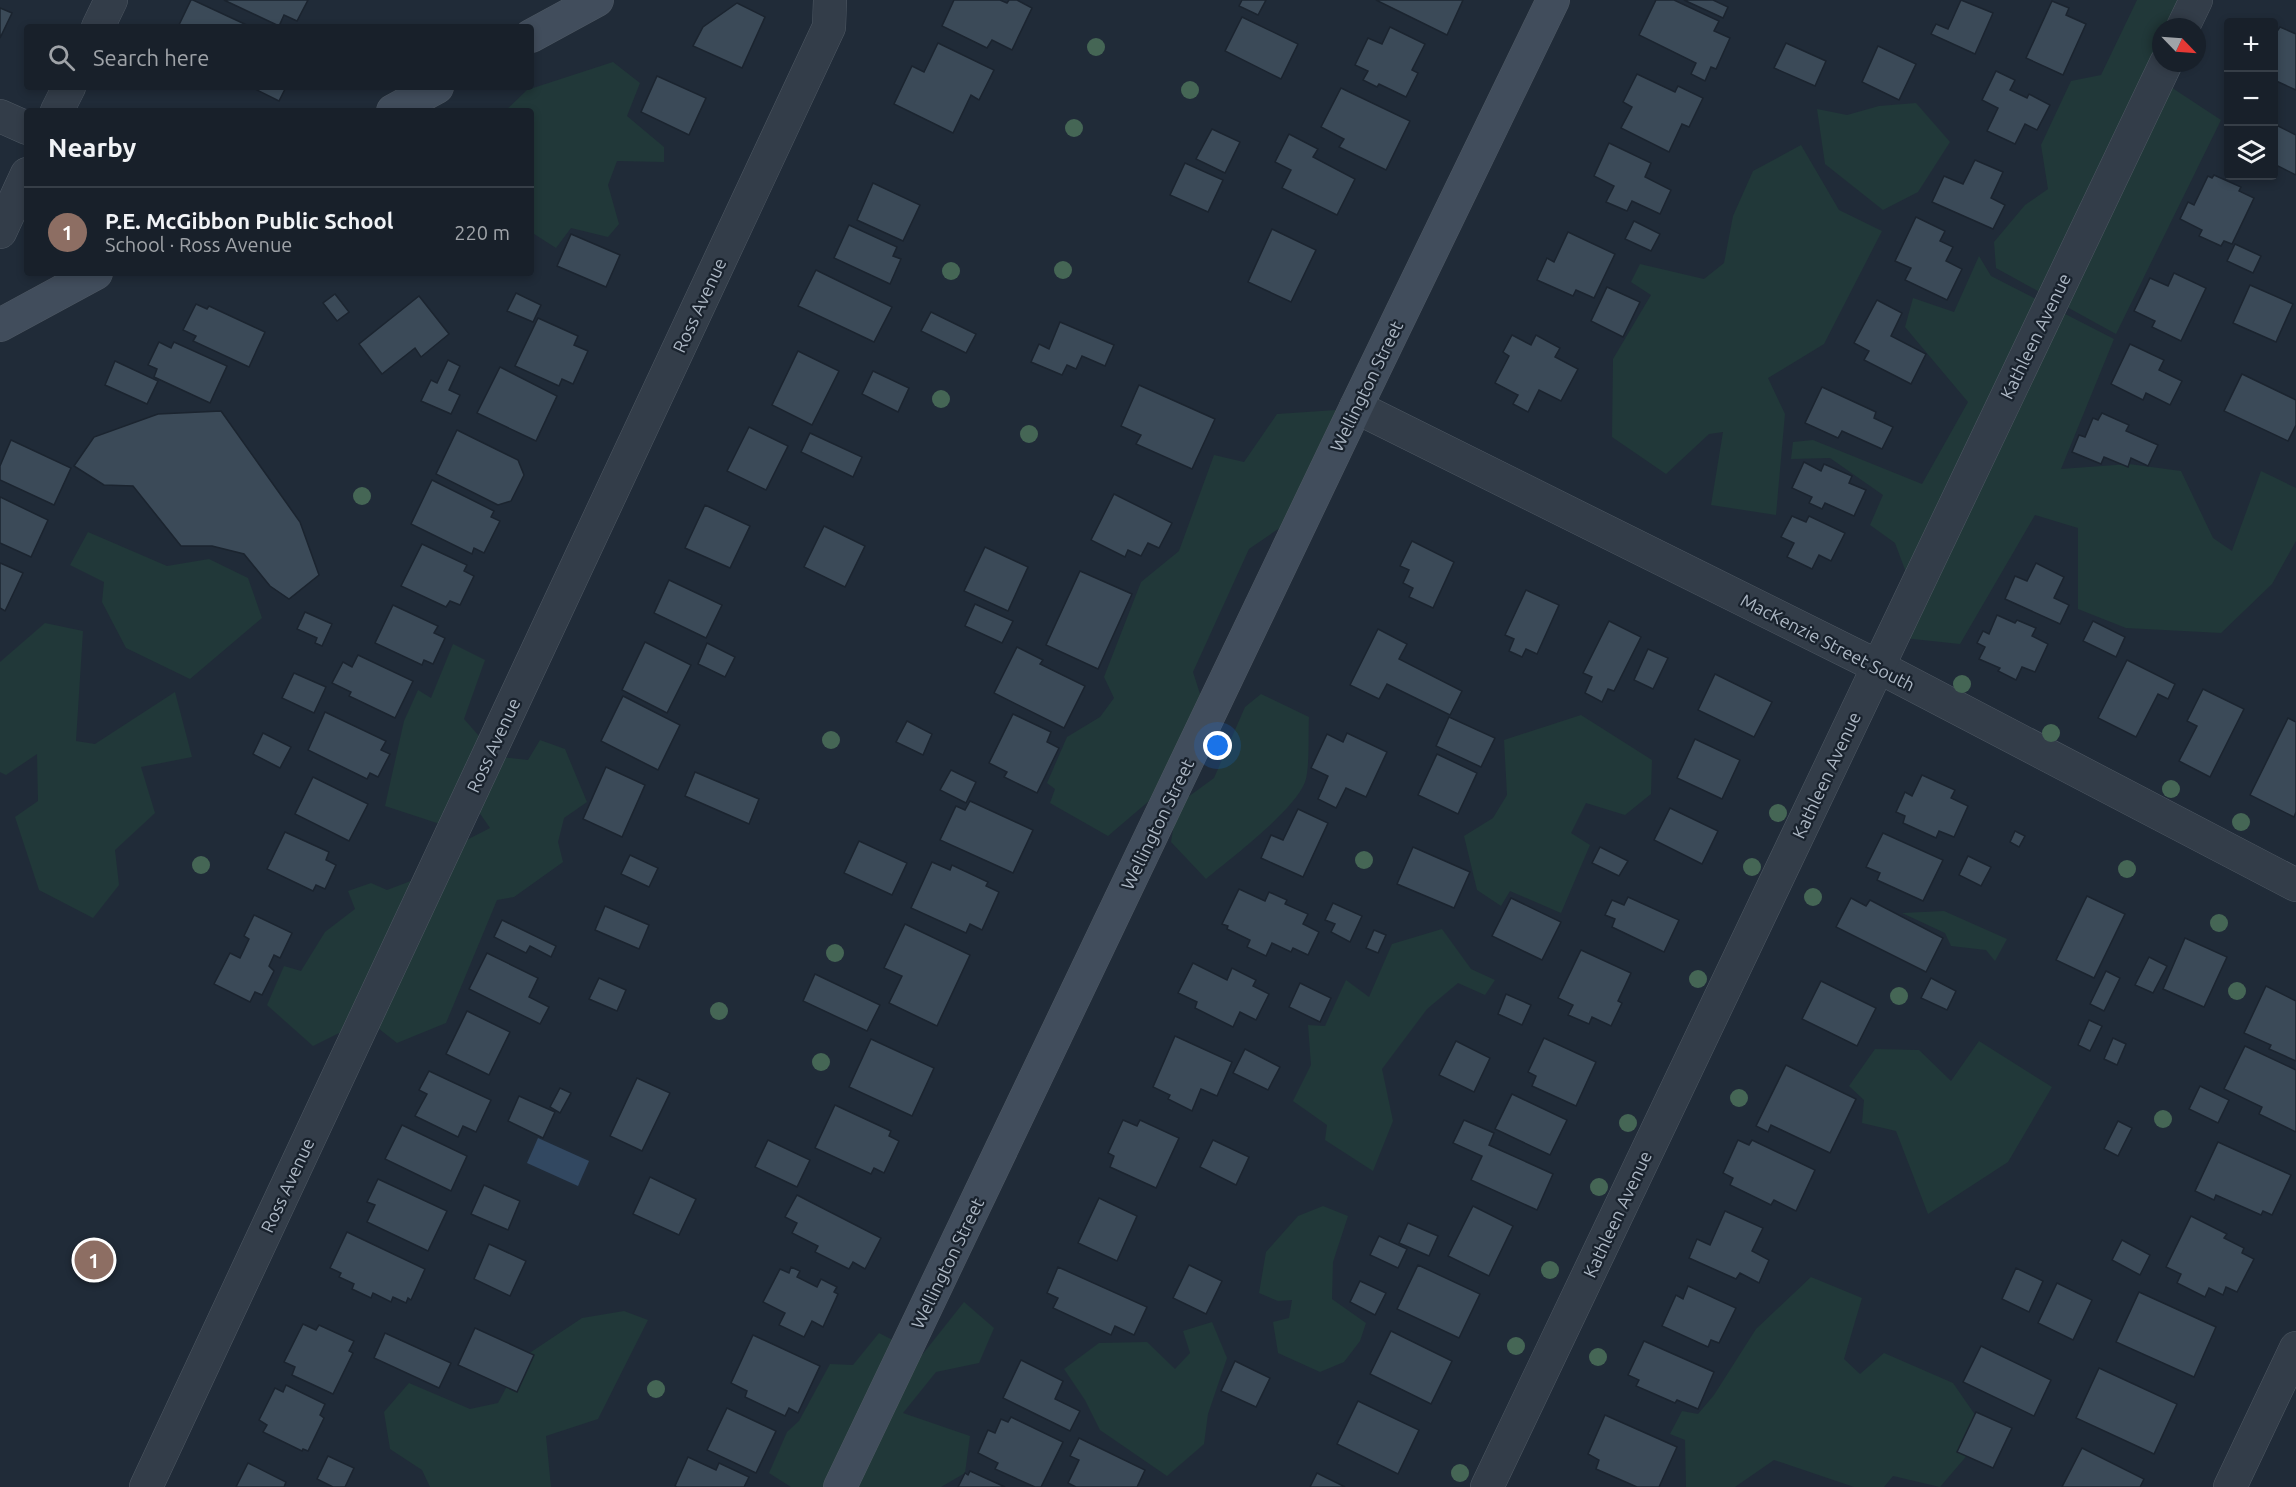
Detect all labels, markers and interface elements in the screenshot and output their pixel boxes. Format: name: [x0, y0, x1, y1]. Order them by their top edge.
north arrow: [2152, 18, 2206, 72]
map controls: [2224, 18, 2278, 180]
button: +: [2224, 18, 2278, 72]
search box: [24, 24, 534, 90]
icon: search: [45, 41, 78, 74]
text: Search here: [93, 45, 209, 70]
button: −: [2224, 72, 2278, 126]
button: layers: [2224, 126, 2278, 180]
text: Nearby: [48, 133, 136, 162]
text: P.E. McGibbon Public School: [105, 208, 393, 233]
text: 1: [62, 221, 73, 244]
text: 220 m: [454, 221, 510, 244]
text: School · Ross Avenue: [105, 233, 292, 256]
street label: Ross Avenue: [668, 255, 730, 355]
street label: Kathleen Avenue: [1996, 270, 2074, 402]
street label: Wellington Street: [1326, 317, 1406, 455]
street label: MacKenzie Street South: [1738, 589, 1918, 695]
street label: Ross Avenue: [462, 695, 524, 795]
street label: Kathleen Avenue: [1788, 709, 1864, 841]
your location: [1203, 731, 1232, 760]
street label: Wellington Street: [1117, 755, 1197, 893]
street label: Ross Avenue: [256, 1135, 318, 1235]
street label: Kathleen Avenue: [1579, 1148, 1655, 1280]
street label: Wellington Street: [907, 1194, 987, 1332]
pin: 1: [74, 1238, 113, 1282]

